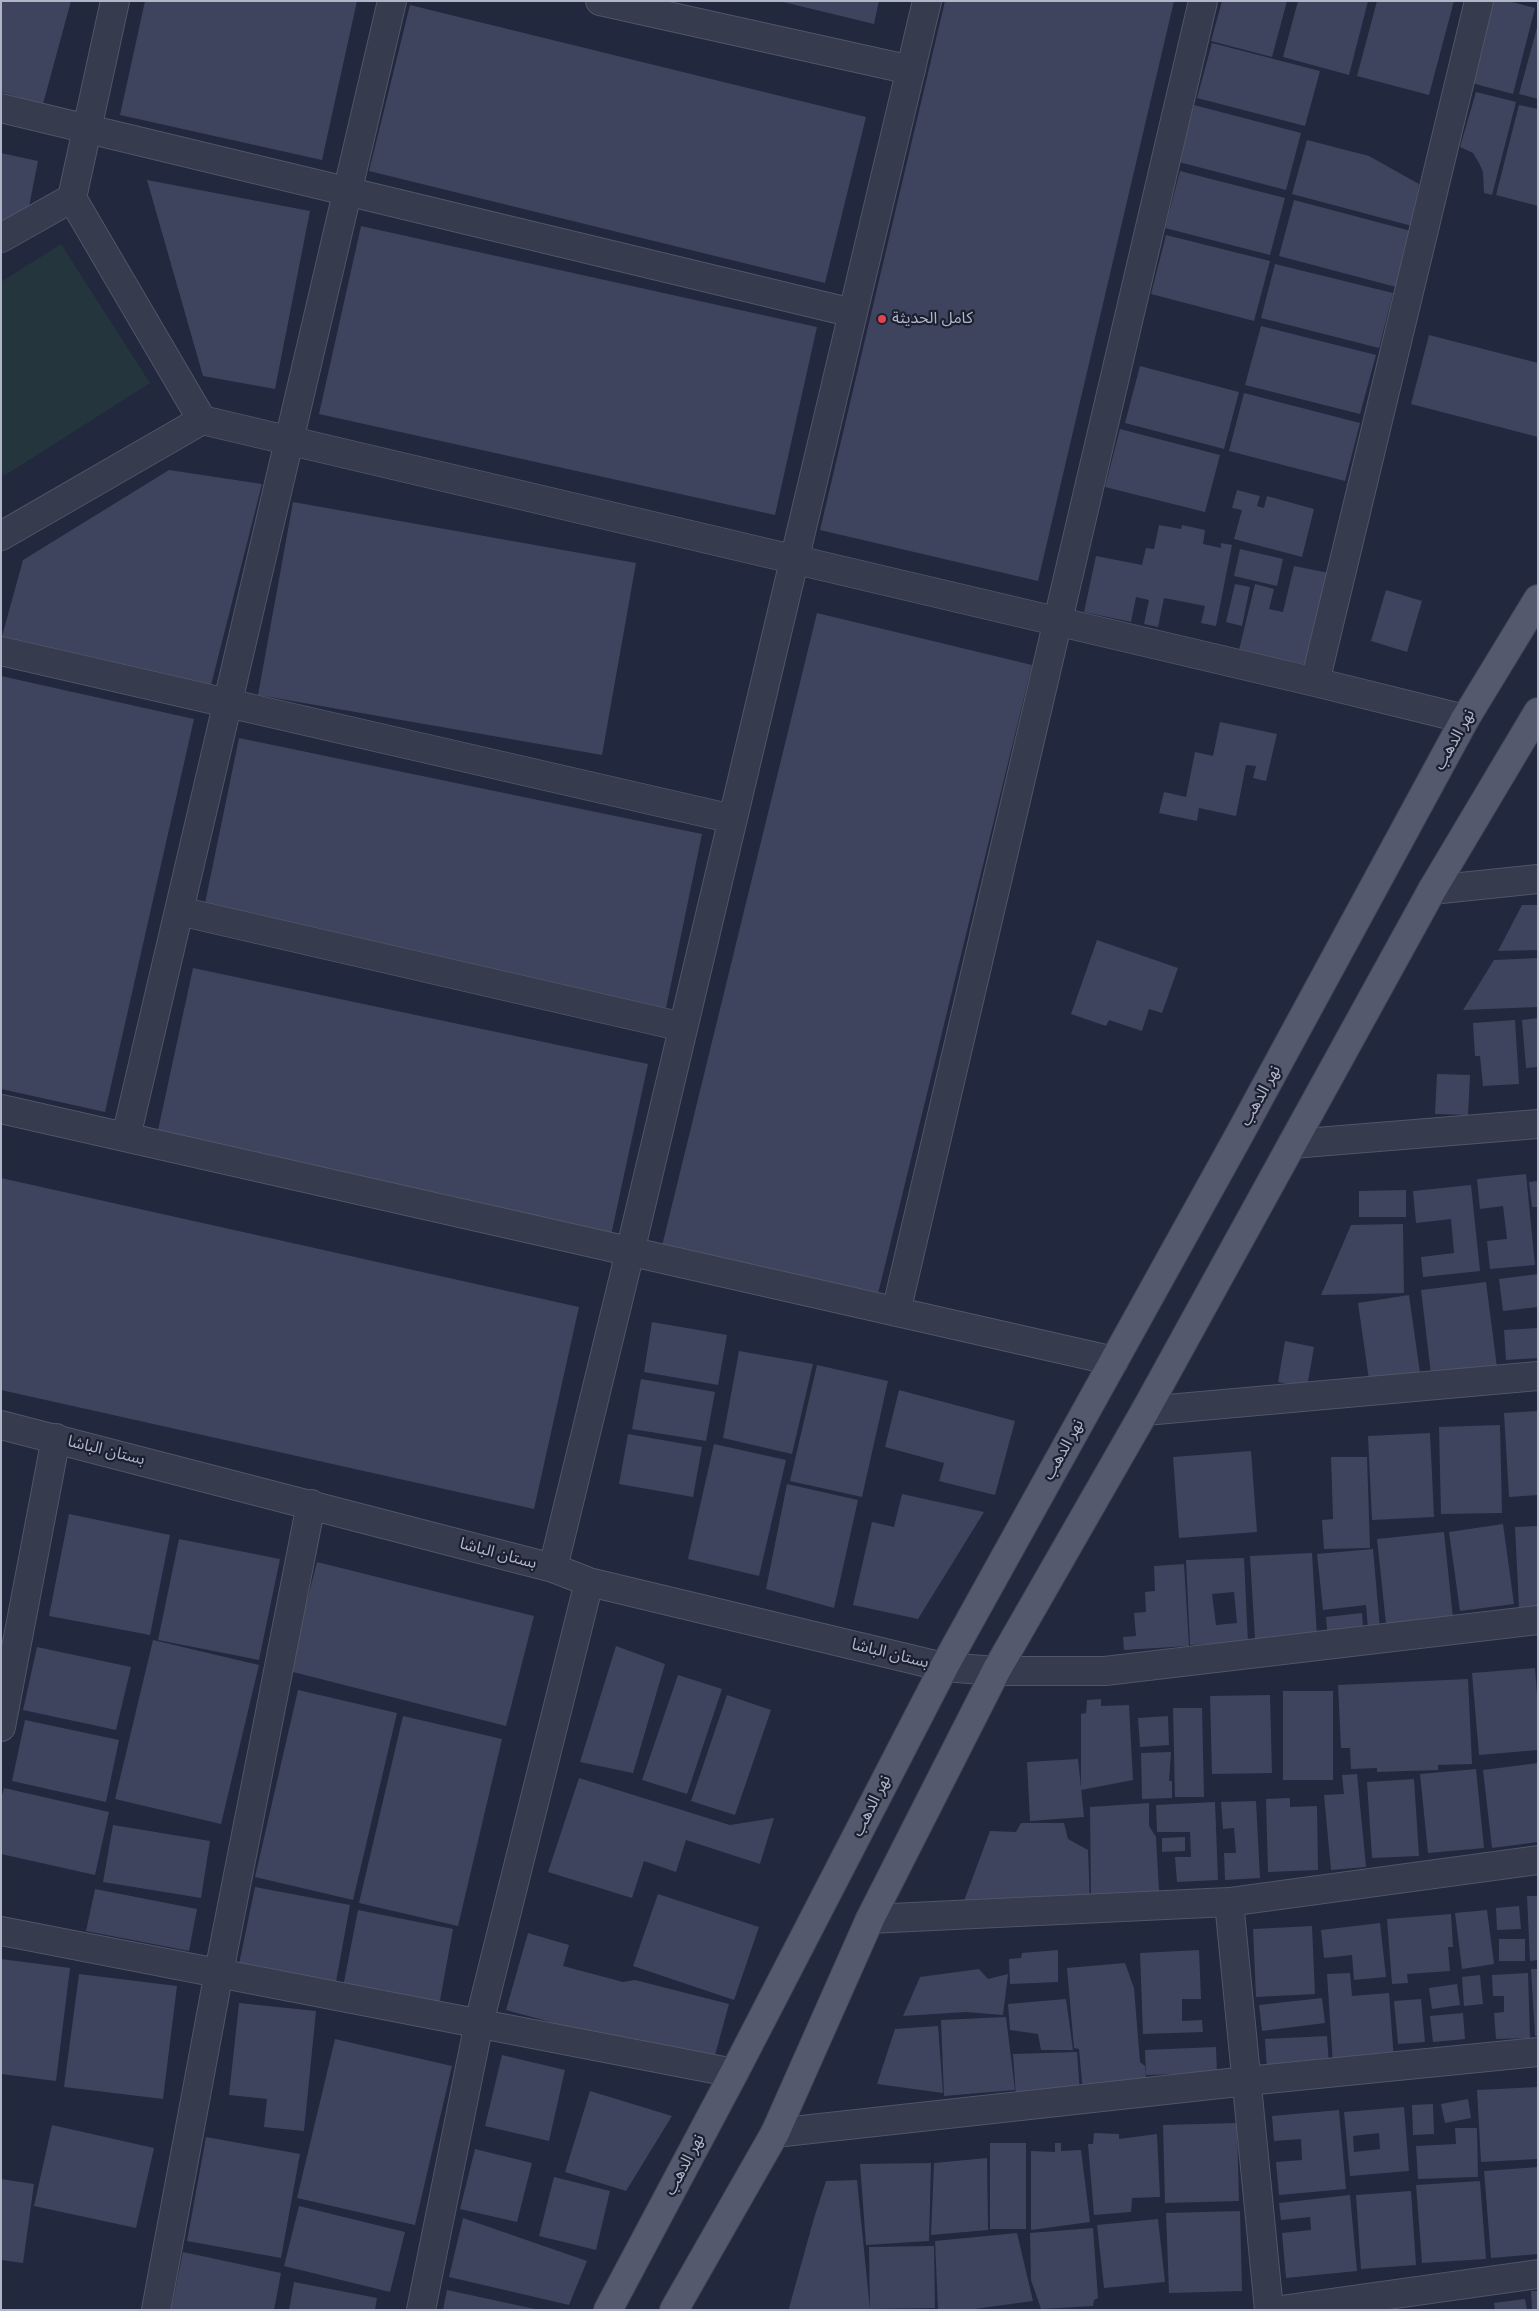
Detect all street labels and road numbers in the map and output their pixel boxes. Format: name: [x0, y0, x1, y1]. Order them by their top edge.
street label: نهر الدهب: [1431, 706, 1479, 774]
street label: نهر الدهب: [1237, 1062, 1285, 1130]
street label: نهر الدهب: [1040, 1416, 1088, 1484]
street label: بستان الباشا: [65, 1432, 147, 1470]
street label: بستان الباشا: [457, 1534, 539, 1574]
street label: بستان الباشا: [849, 1635, 931, 1673]
street label: نهر الدهب: [848, 1772, 896, 1840]
street label: نهر الدهب: [661, 2131, 709, 2199]

